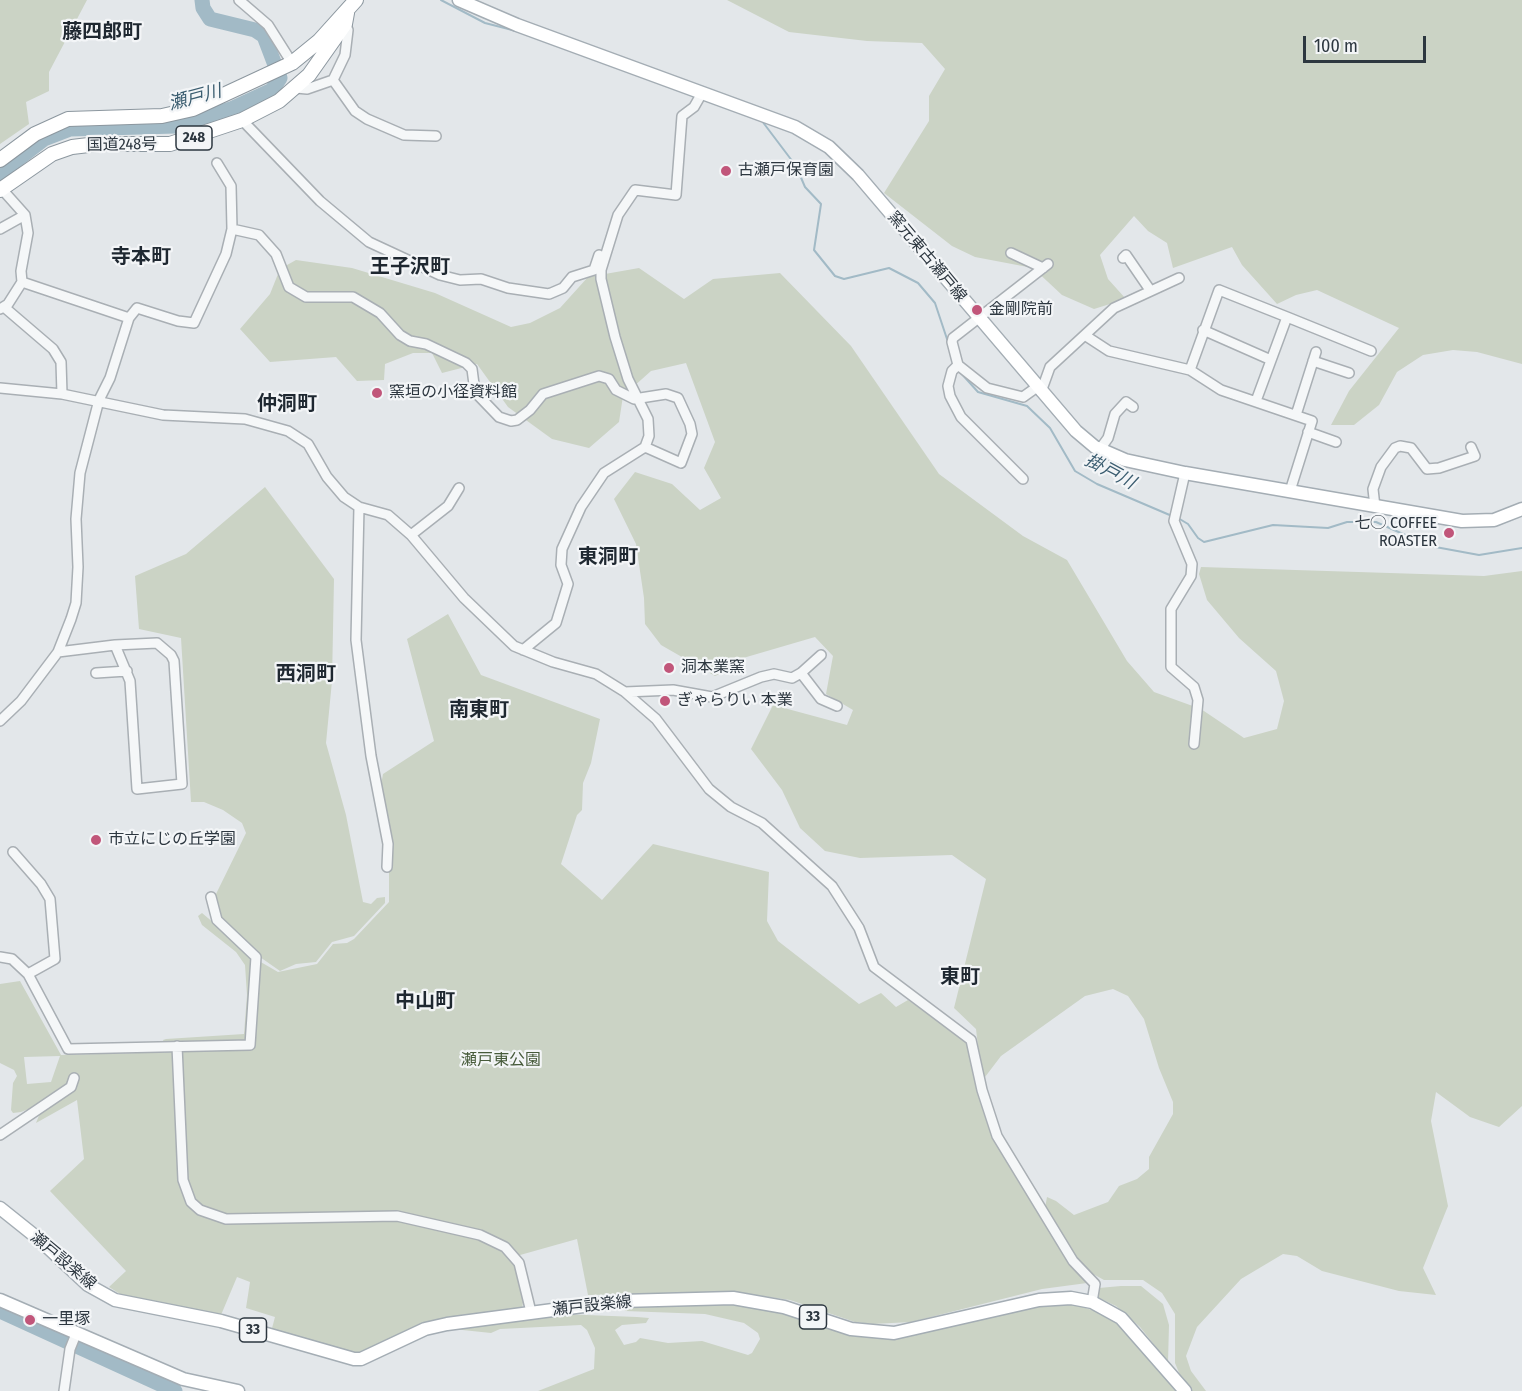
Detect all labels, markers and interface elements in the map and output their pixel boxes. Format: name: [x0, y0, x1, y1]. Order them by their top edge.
district label: 藤四郎町: [62, 20, 142, 44]
scale bar: [1306, 24, 1429, 62]
text: 100 m: [1314, 35, 1358, 57]
water label: 瀬戸川: [166, 81, 224, 115]
road number: 248: [176, 126, 212, 150]
street label: 国道248号: [87, 135, 157, 155]
place label: 古瀬戸保育園: [738, 161, 834, 181]
marker: 古瀬戸保育園: [719, 164, 733, 178]
street label: 窯元東古瀬戸線: [884, 208, 970, 306]
district label: 寺本町: [111, 245, 171, 269]
district label: 王子沢町: [370, 255, 450, 279]
place label: 金剛院前: [989, 300, 1053, 320]
marker: 金剛院前: [970, 303, 984, 317]
place label: 窯垣の小径資料館: [389, 383, 517, 403]
marker: 窯垣の小径資料館: [370, 386, 384, 400]
district label: 仲洞町: [257, 392, 317, 416]
water label: 掛戸川: [1081, 450, 1139, 494]
place label: 七◯ COFFEE ROASTER: [1354, 514, 1437, 552]
marker: 七◯ COFFEE ROASTER: [1442, 526, 1456, 540]
district label: 東洞町: [578, 545, 638, 569]
place label: 洞本業窯: [681, 658, 745, 678]
marker: 洞本業窯: [662, 661, 676, 675]
district label: 西洞町: [276, 662, 336, 686]
place label: ぎゃらりい 本業: [677, 691, 793, 711]
marker: ぎゃらりい 本業: [658, 694, 672, 708]
district label: 南東町: [449, 698, 509, 722]
place label: 市立にじの丘学園: [108, 830, 236, 850]
marker: 市立にじの丘学園: [89, 833, 103, 847]
district label: 東町: [940, 965, 980, 989]
district label: 中山町: [395, 989, 455, 1013]
park label: 瀬戸東公園: [461, 1051, 541, 1071]
street label: 瀬戸設楽線: [26, 1228, 100, 1294]
street label: 瀬戸設楽線: [551, 1292, 633, 1320]
road number: 33: [800, 1305, 826, 1329]
place label: 一里塚: [42, 1310, 90, 1330]
marker: 一里塚: [23, 1313, 37, 1327]
road number: 33: [240, 1318, 266, 1342]

